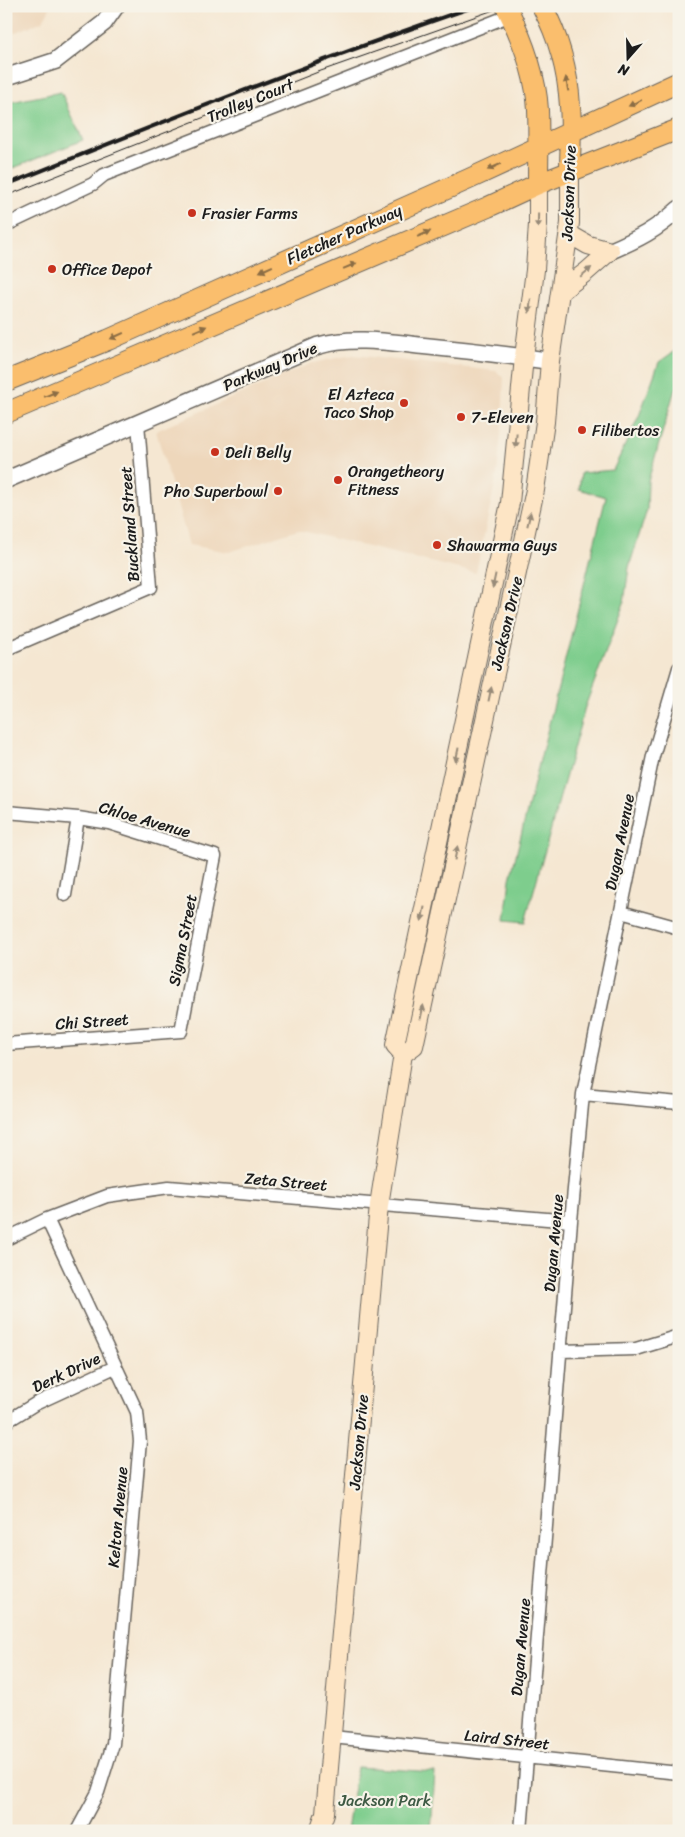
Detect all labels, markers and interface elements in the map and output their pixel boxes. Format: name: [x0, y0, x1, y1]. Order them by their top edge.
north arrow: [602, 32, 652, 82]
text: N: [615, 56, 633, 83]
street label: Trolley Court: [202, 70, 299, 131]
one-way arrow: [562, 75, 570, 91]
one-way arrow: [628, 99, 642, 107]
street label: Jackson Drive: [552, 145, 585, 242]
one-way arrow: [487, 163, 501, 171]
street label: Fletcher Parkway: [282, 196, 407, 273]
place label: Frasier Farms: [202, 199, 298, 228]
marker: Frasier Farms: [186, 207, 198, 219]
one-way arrow: [533, 213, 541, 229]
one-way arrow: [417, 230, 431, 238]
place label: Office Depot: [62, 255, 152, 284]
one-way arrow: [343, 261, 357, 269]
marker: Office Depot: [46, 263, 58, 275]
one-way arrow: [258, 265, 273, 274]
one-way arrow: [579, 267, 592, 278]
one-way arrow: [526, 298, 534, 314]
one-way arrow: [193, 325, 207, 333]
one-way arrow: [110, 332, 124, 340]
street label: Parkway Drive: [218, 333, 322, 399]
place label: El Azteca Taco Shop: [323, 380, 395, 427]
one-way arrow: [44, 390, 58, 398]
marker: El Azteca Taco Shop: [398, 397, 410, 409]
place label: 7-Eleven: [471, 403, 534, 432]
marker: 7-Eleven: [455, 411, 467, 423]
place label: Filibertos: [592, 416, 660, 445]
marker: Filibertos: [576, 424, 588, 436]
one-way arrow: [512, 433, 520, 449]
place label: Deli Belly: [225, 438, 292, 467]
marker: Deli Belly: [209, 446, 221, 458]
place label: Orangetheory Fitness: [348, 457, 445, 504]
street label: Buckland Street: [111, 465, 148, 583]
marker: Orangetheory Fitness: [332, 474, 344, 486]
place label: Pho Superbowl: [164, 477, 268, 506]
marker: Pho Superbowl: [272, 485, 284, 497]
one-way arrow: [525, 511, 533, 526]
place label: Shawarma Guys: [447, 531, 557, 560]
marker: Shawarma Guys: [431, 539, 443, 551]
street label: Jackson Drive: [481, 573, 531, 674]
one-way arrow: [490, 574, 498, 589]
one-way arrow: [486, 687, 494, 702]
one-way arrow: [453, 748, 461, 763]
street label: Dugan Avenue: [596, 791, 643, 893]
street label: Chloe Avenue: [95, 793, 194, 846]
one-way arrow: [452, 846, 460, 861]
street label: Sigma Street: [159, 892, 206, 989]
one-way arrow: [419, 907, 427, 922]
street label: Chi Street: [54, 1004, 130, 1039]
one-way arrow: [418, 1004, 426, 1020]
street label: Zeta Street: [244, 1163, 328, 1200]
street label: Dugan Avenue: [535, 1193, 572, 1293]
street label: Derk Drive: [27, 1344, 106, 1401]
street label: Jackson Drive: [340, 1393, 377, 1492]
street label: Kelton Avenue: [99, 1465, 136, 1569]
street label: Dugan Avenue: [502, 1597, 539, 1697]
street label: Laird Street: [463, 1721, 551, 1758]
park label: Jackson Park: [338, 1786, 431, 1815]

